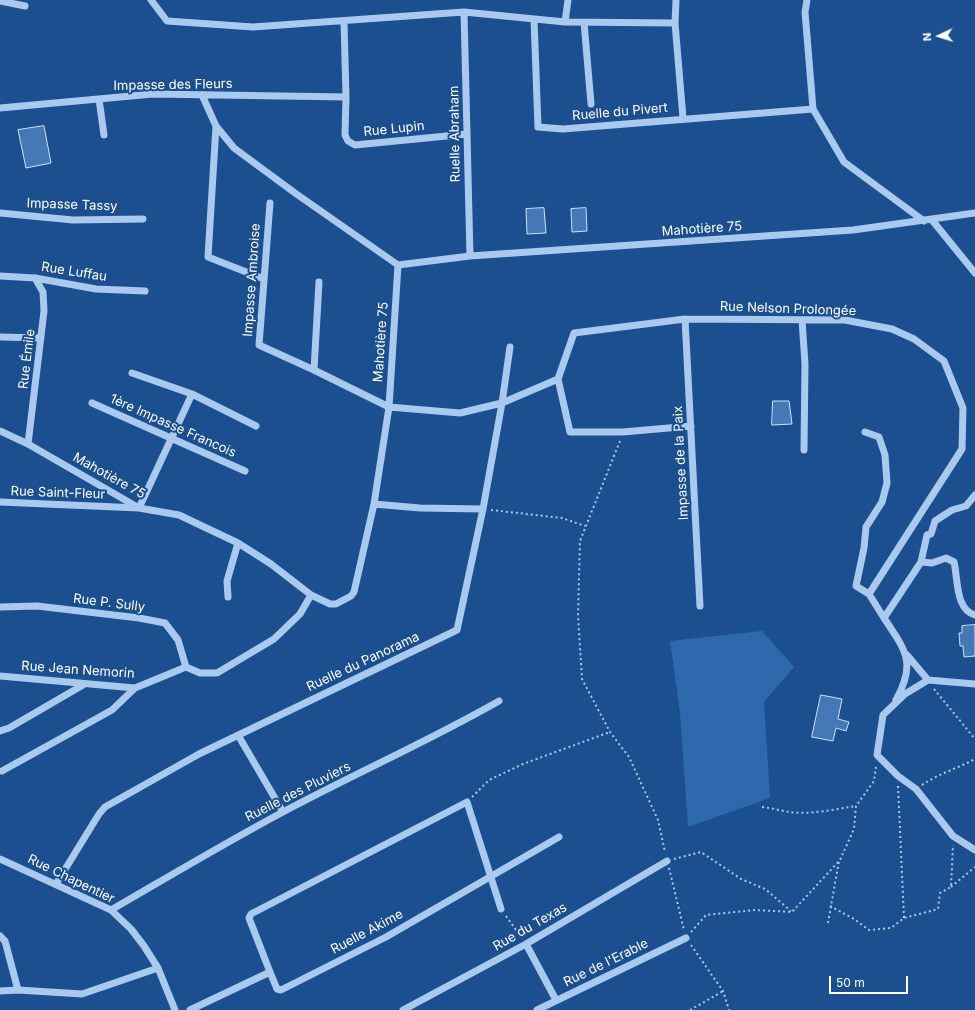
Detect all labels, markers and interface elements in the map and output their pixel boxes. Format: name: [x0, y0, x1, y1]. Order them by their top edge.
north arrow: [919, 16, 959, 56]
text: N: [920, 32, 934, 42]
street label: Impasse des Fleurs: [113, 76, 233, 94]
street label: Ruelle Abraham: [446, 86, 464, 182]
street label: Ruelle du Pivert: [572, 100, 668, 124]
street label: Rue Lupin: [363, 118, 425, 140]
street label: Impasse Tassy: [26, 196, 118, 214]
street label: Mahotière 75: [661, 218, 743, 240]
street label: Impasse Ambroise: [240, 223, 264, 337]
street label: Rue Luffau: [40, 259, 108, 285]
street label: Rue Nelson Prolongée: [720, 299, 856, 319]
street label: Mahotière 75: [370, 301, 392, 383]
street label: Rue Émile: [16, 328, 38, 390]
street label: 1ère Impasse Francois: [108, 391, 238, 461]
street label: Impasse de la Paix: [670, 405, 692, 521]
street label: Mahotière 75: [70, 450, 148, 502]
street label: Rue Saint-Fleur: [10, 484, 106, 502]
street label: Rue P. Sully: [72, 591, 146, 615]
street label: Ruelle du Panorama: [304, 629, 422, 695]
street label: Rue Jean Nemorin: [21, 658, 135, 682]
street label: Ruelle des Pluviers: [243, 759, 353, 825]
street label: Rue Chapentier: [25, 851, 117, 907]
street label: Rue du Texas: [490, 900, 570, 954]
street label: Ruelle Akime: [328, 906, 406, 958]
street label: Rue de l'Erable: [561, 936, 651, 990]
scale bar: [831, 968, 910, 994]
text: 50 m: [836, 975, 865, 990]

